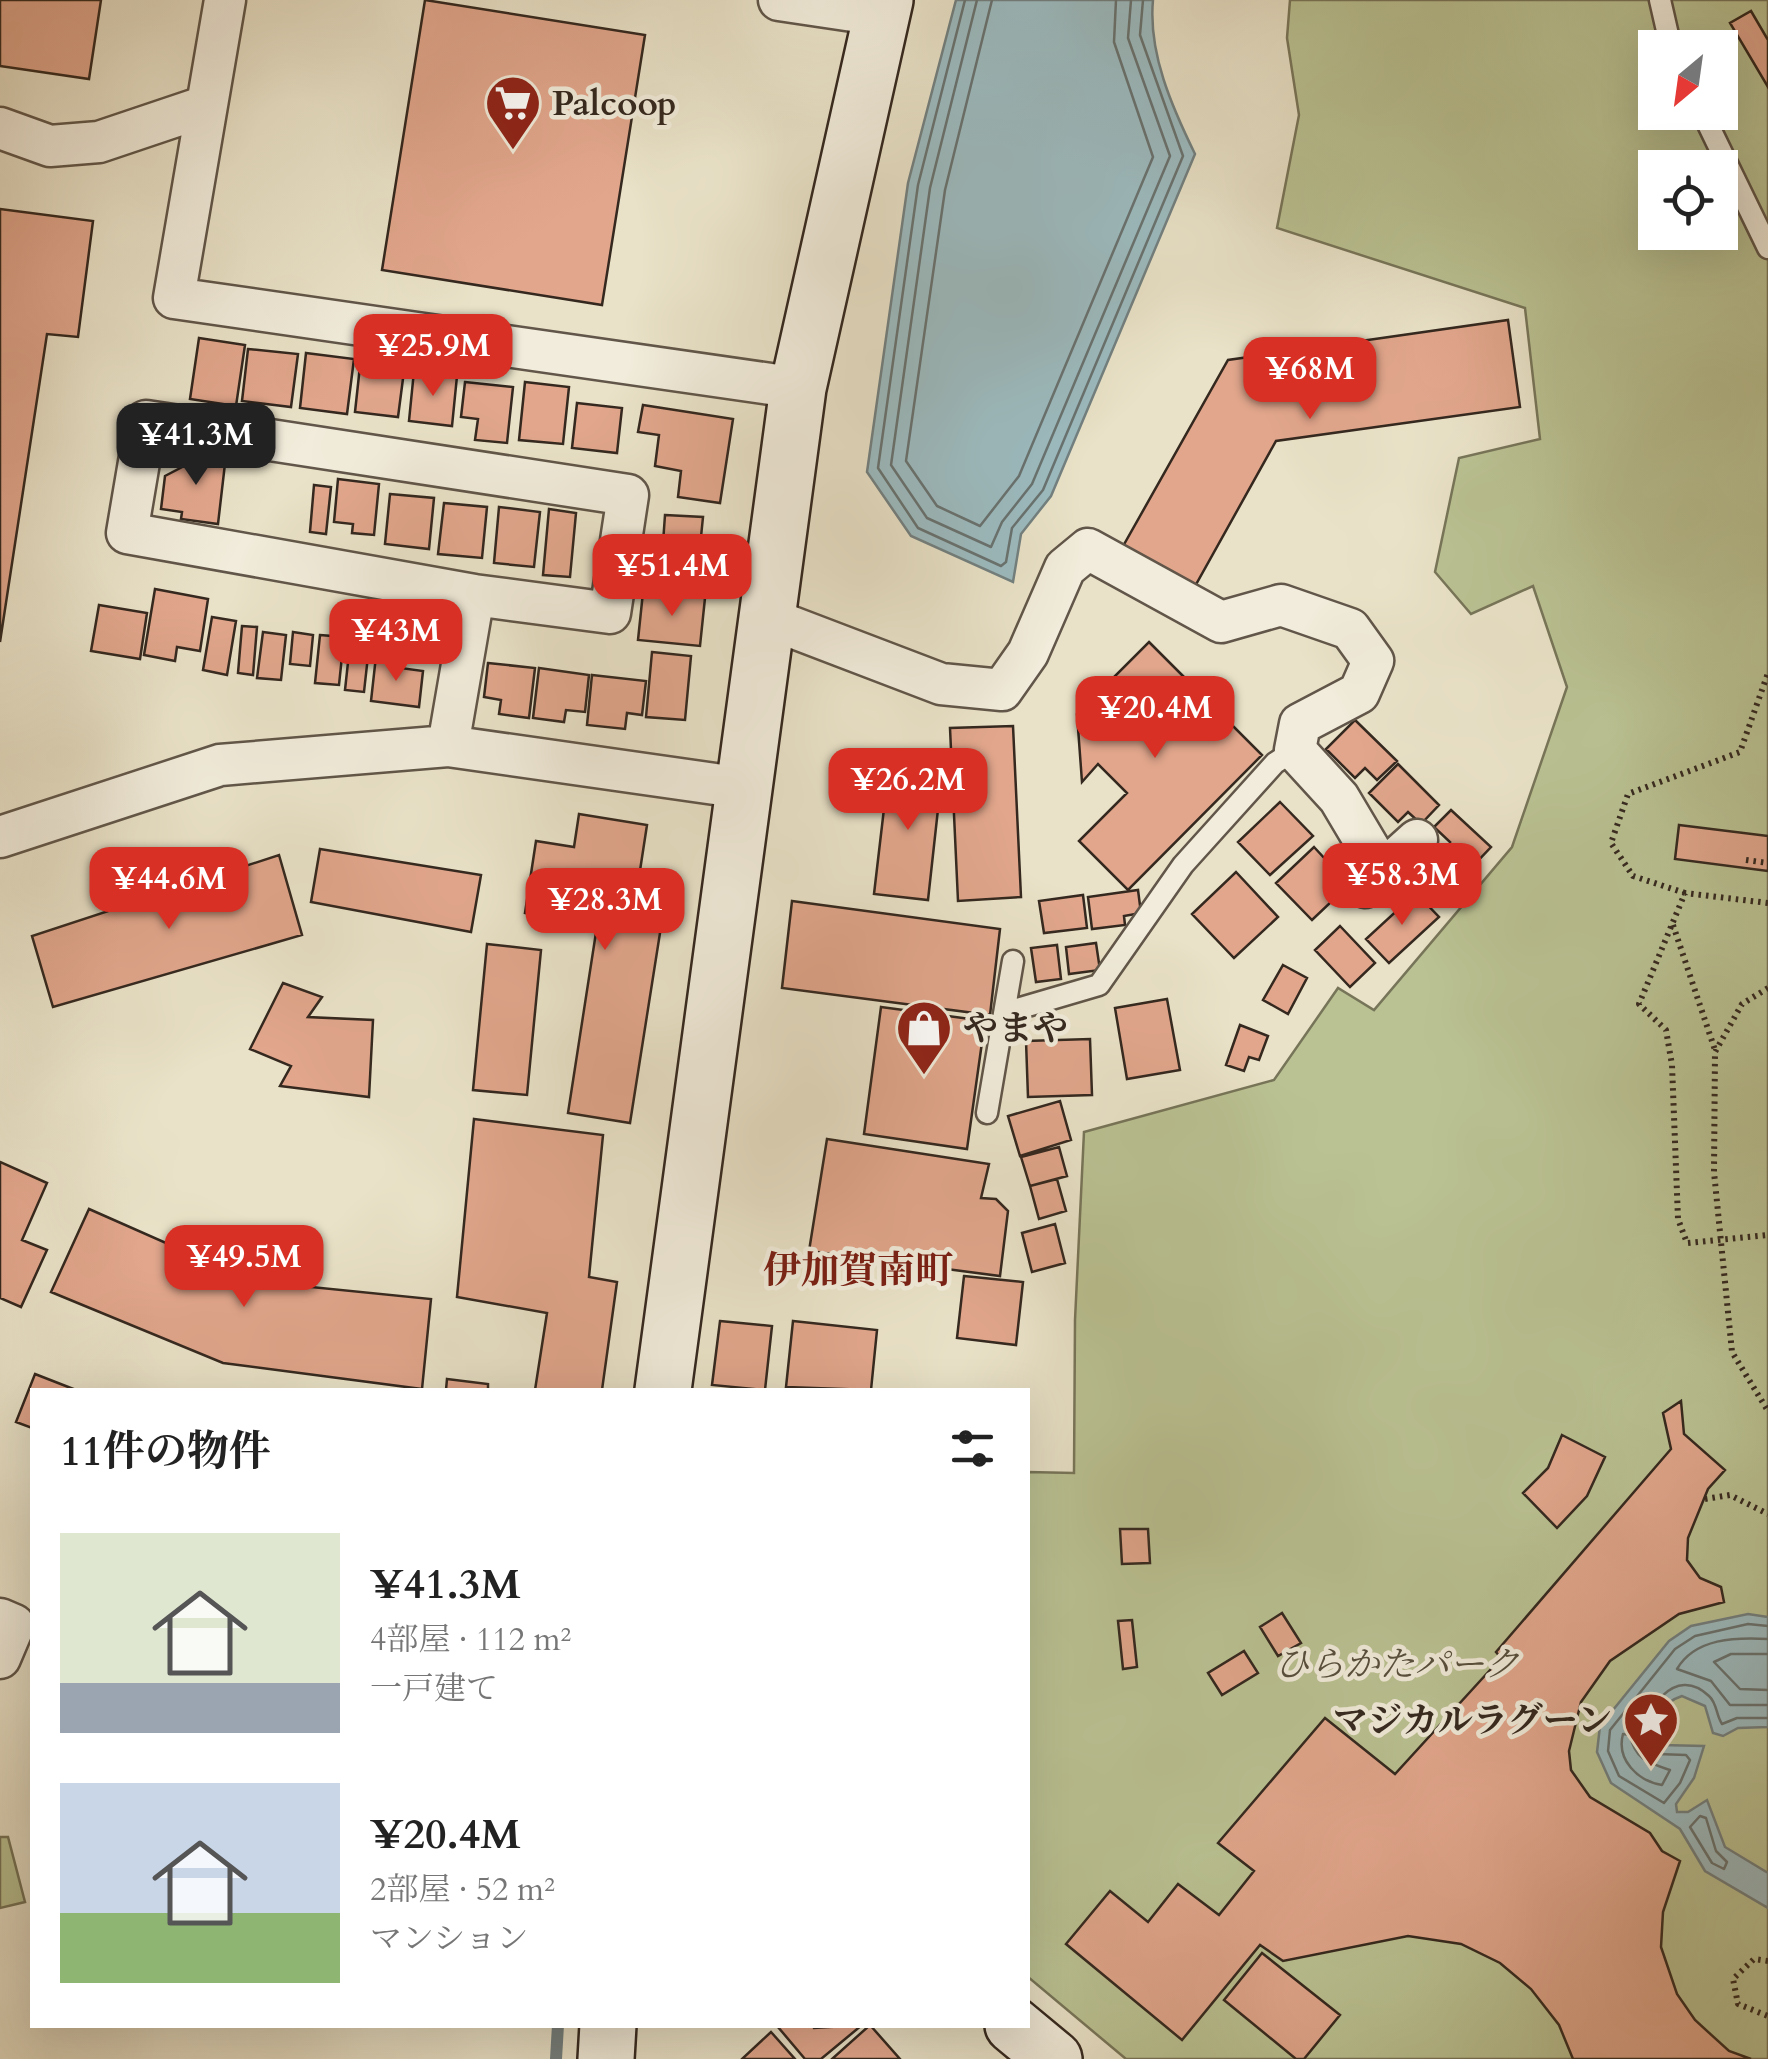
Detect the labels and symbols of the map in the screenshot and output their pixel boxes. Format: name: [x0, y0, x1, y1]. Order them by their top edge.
north arrow: [1638, 30, 1738, 130]
supermarket icon: Palcoop: [483, 73, 543, 152]
place label: Palcoop: [552, 80, 677, 128]
pin: ¥25.9M: [352, 314, 514, 399]
pin: ¥68M: [1251, 337, 1369, 422]
pin: ¥41.3M: [115, 403, 277, 488]
pin: ¥51.4M: [591, 534, 753, 619]
pin: ¥43M: [337, 599, 455, 684]
pin: ¥20.4M: [1074, 676, 1236, 761]
pin: ¥26.2M: [827, 748, 989, 833]
pin: ¥58.3M: [1321, 843, 1483, 928]
pin: ¥44.6M: [88, 847, 250, 932]
pin: ¥28.3M: [524, 868, 686, 953]
shop icon: やまや: [894, 998, 954, 1077]
place label: やまや: [963, 1005, 1068, 1053]
pin: ¥49.5M: [163, 1225, 325, 1310]
district label: 伊加賀南町: [763, 1245, 953, 1297]
park label: ひらかたパーク: [1274, 1641, 1520, 1689]
place icon: マジカルラグーン: [1621, 1690, 1681, 1769]
place label: マジカルラグーン: [1333, 1697, 1612, 1745]

